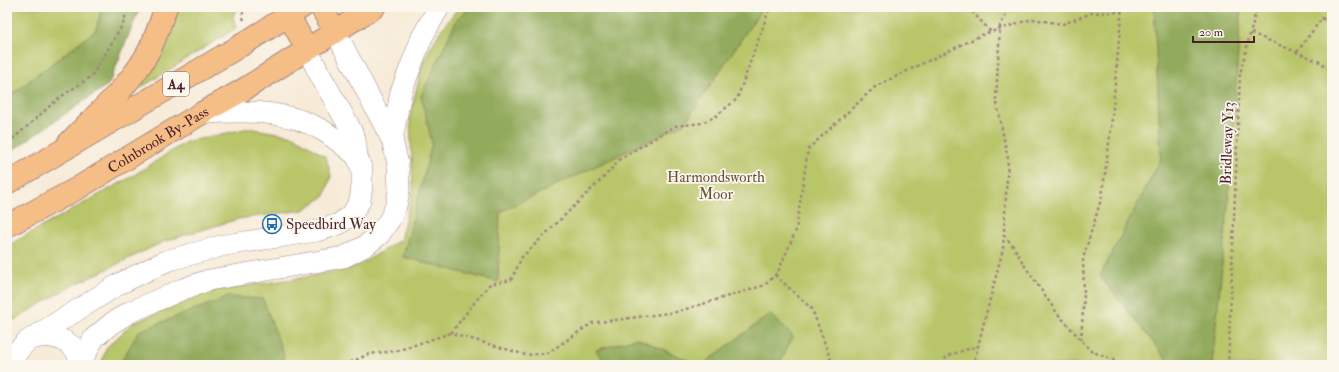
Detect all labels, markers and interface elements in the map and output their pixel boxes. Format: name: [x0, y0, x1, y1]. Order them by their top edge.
scale bar: [1193, 18, 1254, 44]
text: 20 m: [1199, 25, 1224, 40]
road number: A4: [163, 72, 189, 96]
street label: Bridleway Y13: [1217, 101, 1238, 185]
street label: Colnbrook By-Pass: [104, 102, 212, 178]
park label: Harmondsworth Moor: [667, 168, 765, 204]
bus stop icon: Speedbird Way: [261, 213, 283, 235]
place label: Speedbird Way: [286, 215, 376, 235]

